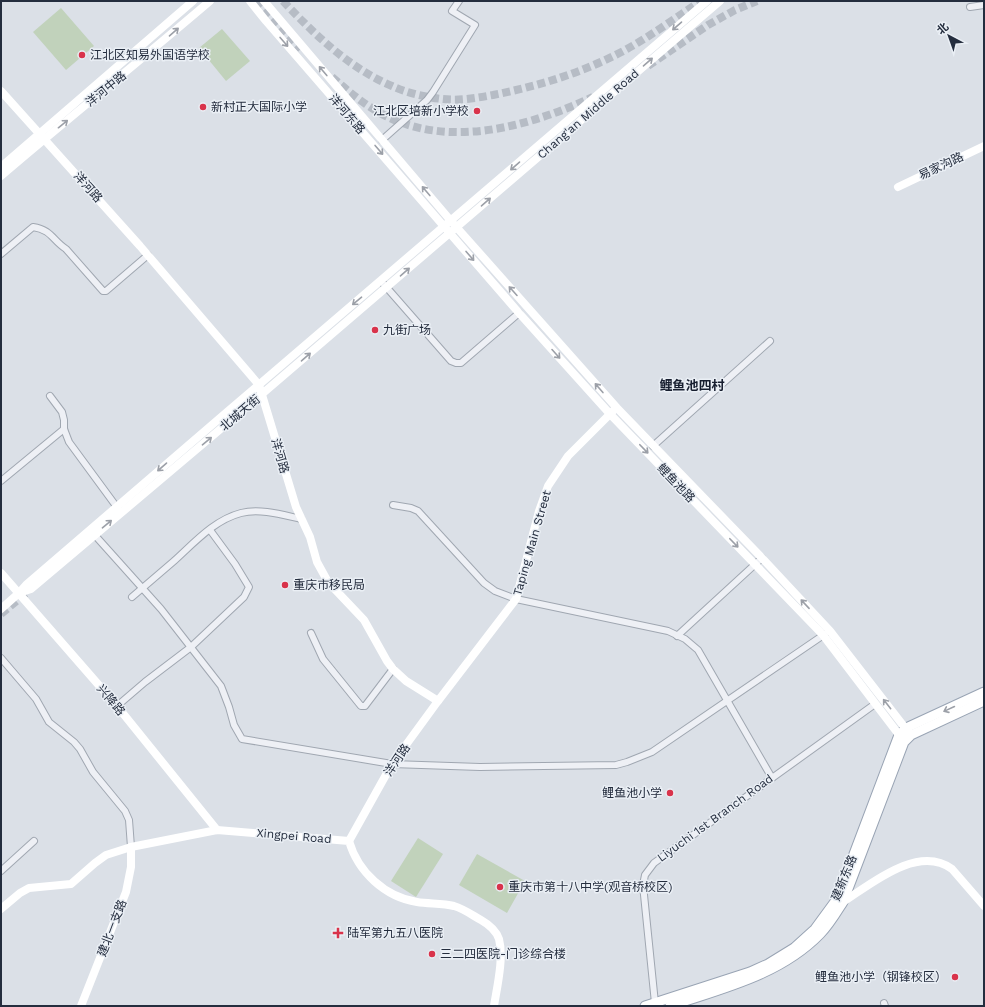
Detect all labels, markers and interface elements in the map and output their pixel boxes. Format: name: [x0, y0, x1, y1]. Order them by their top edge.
north arrow: [929, 16, 969, 56]
text: 北: [934, 20, 951, 37]
one-way arrow: [672, 22, 682, 31]
one-way arrow: [168, 28, 178, 37]
one-way arrow: [279, 37, 289, 47]
place label: 江北区知易外国语学校: [90, 48, 210, 62]
marker: 江北区知易外国语学校: [77, 50, 87, 60]
one-way arrow: [643, 57, 653, 67]
one-way arrow: [318, 66, 328, 76]
street label: Chang'an Middle Road: [534, 66, 642, 162]
street label: 洋河中路: [83, 68, 129, 110]
street label: 洋河东路: [326, 91, 368, 137]
place label: 新村正大国际小学: [211, 100, 307, 114]
marker: 新村正大国际小学: [198, 102, 208, 112]
place label: 江北区培新小学校: [373, 104, 469, 118]
marker: 江北区培新小学校: [472, 106, 482, 116]
one-way arrow: [57, 119, 68, 128]
one-way arrow: [374, 145, 383, 156]
street label: 易家沟路: [916, 150, 966, 182]
one-way arrow: [510, 161, 520, 170]
street label: 洋河路: [71, 169, 105, 205]
one-way arrow: [421, 186, 430, 197]
one-way arrow: [481, 198, 491, 207]
one-way arrow: [465, 251, 474, 262]
one-way arrow: [400, 268, 410, 277]
one-way arrow: [508, 286, 517, 296]
one-way arrow: [352, 296, 363, 305]
place label: 九街广场: [383, 323, 431, 337]
marker: 九街广场: [370, 325, 380, 335]
one-way arrow: [551, 349, 560, 359]
one-way arrow: [301, 352, 312, 361]
district label: 鲤鱼池四村: [659, 378, 725, 393]
one-way arrow: [594, 383, 604, 393]
street label: 北城天街: [217, 392, 263, 434]
one-way arrow: [202, 436, 212, 445]
street label: 洋河路: [268, 437, 292, 475]
one-way arrow: [639, 444, 649, 454]
street label: 鲤鱼池路: [654, 461, 698, 505]
one-way arrow: [157, 462, 168, 471]
street label: Taping Main Street: [510, 489, 554, 597]
one-way arrow: [102, 520, 112, 529]
one-way arrow: [729, 538, 739, 548]
place label: 重庆市移民局: [293, 578, 365, 592]
marker: 重庆市移民局: [280, 580, 290, 590]
one-way arrow: [800, 599, 810, 609]
street label: 兴降路: [94, 682, 128, 718]
one-way arrow: [883, 699, 891, 710]
one-way arrow: [943, 705, 955, 713]
street label: 洋河路: [381, 741, 413, 779]
street label: Liyuchi 1st Branch Road: [654, 771, 776, 865]
place label: 鲤鱼池小学: [602, 786, 662, 800]
marker: 鲤鱼池小学: [665, 788, 675, 798]
street label: Xingpei Road: [256, 826, 332, 846]
street label: 建新东路: [829, 853, 859, 903]
place label: 重庆市第十八中学(观音桥校区): [508, 880, 672, 894]
marker: 重庆市第十八中学(观音桥校区): [495, 882, 505, 892]
street label: 建北一支路: [95, 897, 129, 959]
place label: 陆军第九五八医院: [347, 926, 443, 940]
marker: 陆军第九五八医院: [332, 927, 344, 939]
place label: 三二四医院-门诊综合楼: [440, 947, 566, 961]
marker: 三二四医院-门诊综合楼: [427, 949, 437, 959]
place label: 鲤鱼池小学（钢锋校区）: [815, 970, 947, 984]
marker: 鲤鱼池小学（钢锋校区）: [950, 972, 960, 982]

